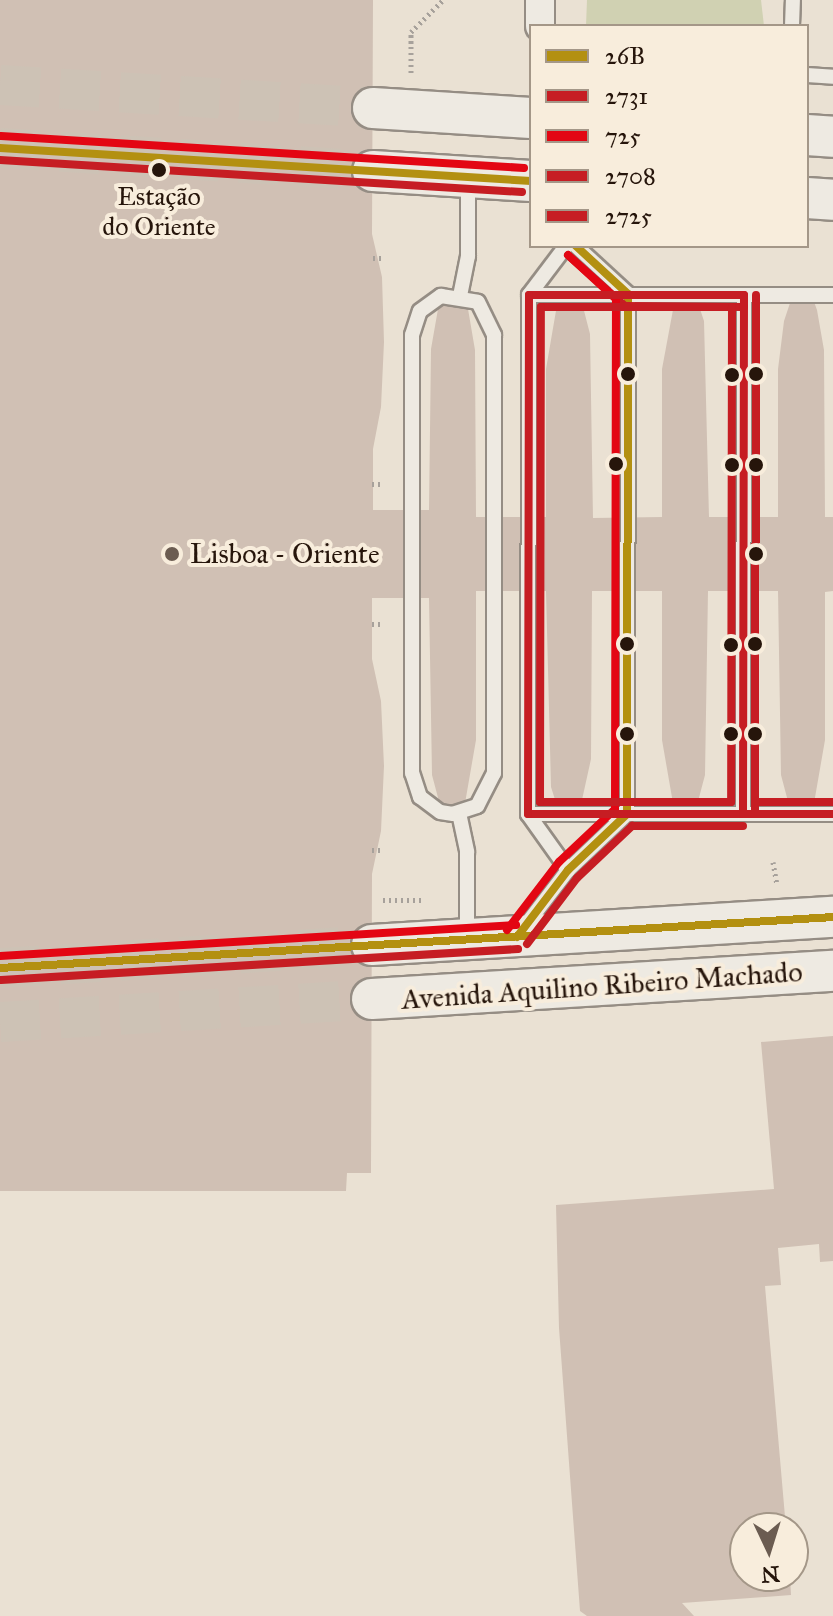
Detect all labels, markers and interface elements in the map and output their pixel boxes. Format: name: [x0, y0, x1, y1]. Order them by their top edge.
legend: [529, 24, 809, 248]
text: 26B: [605, 41, 645, 71]
text: 2731: [605, 81, 648, 111]
text: 725: [605, 121, 641, 151]
text: 2708: [605, 161, 656, 191]
marker: Estação do Oriente: [151, 162, 167, 178]
place label: Estação do Oriente: [102, 181, 216, 242]
text: 2725: [605, 201, 652, 231]
unlabelled marker: [620, 366, 636, 382]
unlabelled marker: [748, 366, 764, 382]
unlabelled marker: [724, 367, 740, 383]
unlabelled marker: [608, 456, 624, 472]
unlabelled marker: [724, 457, 740, 473]
unlabelled marker: [748, 457, 764, 473]
place label: Lisboa - Oriente: [190, 537, 380, 571]
marker: Lisboa - Oriente: [161, 543, 183, 565]
unlabelled marker: [748, 546, 764, 562]
unlabelled marker: [619, 636, 635, 652]
unlabelled marker: [747, 636, 763, 652]
unlabelled marker: [723, 637, 739, 653]
unlabelled marker: [619, 726, 635, 742]
unlabelled marker: [723, 726, 739, 742]
unlabelled marker: [747, 726, 763, 742]
street label: Avenida Aquilino Ribeiro Machado: [400, 955, 804, 1017]
north arrow: [729, 1512, 809, 1592]
text: N: [760, 1560, 781, 1589]

